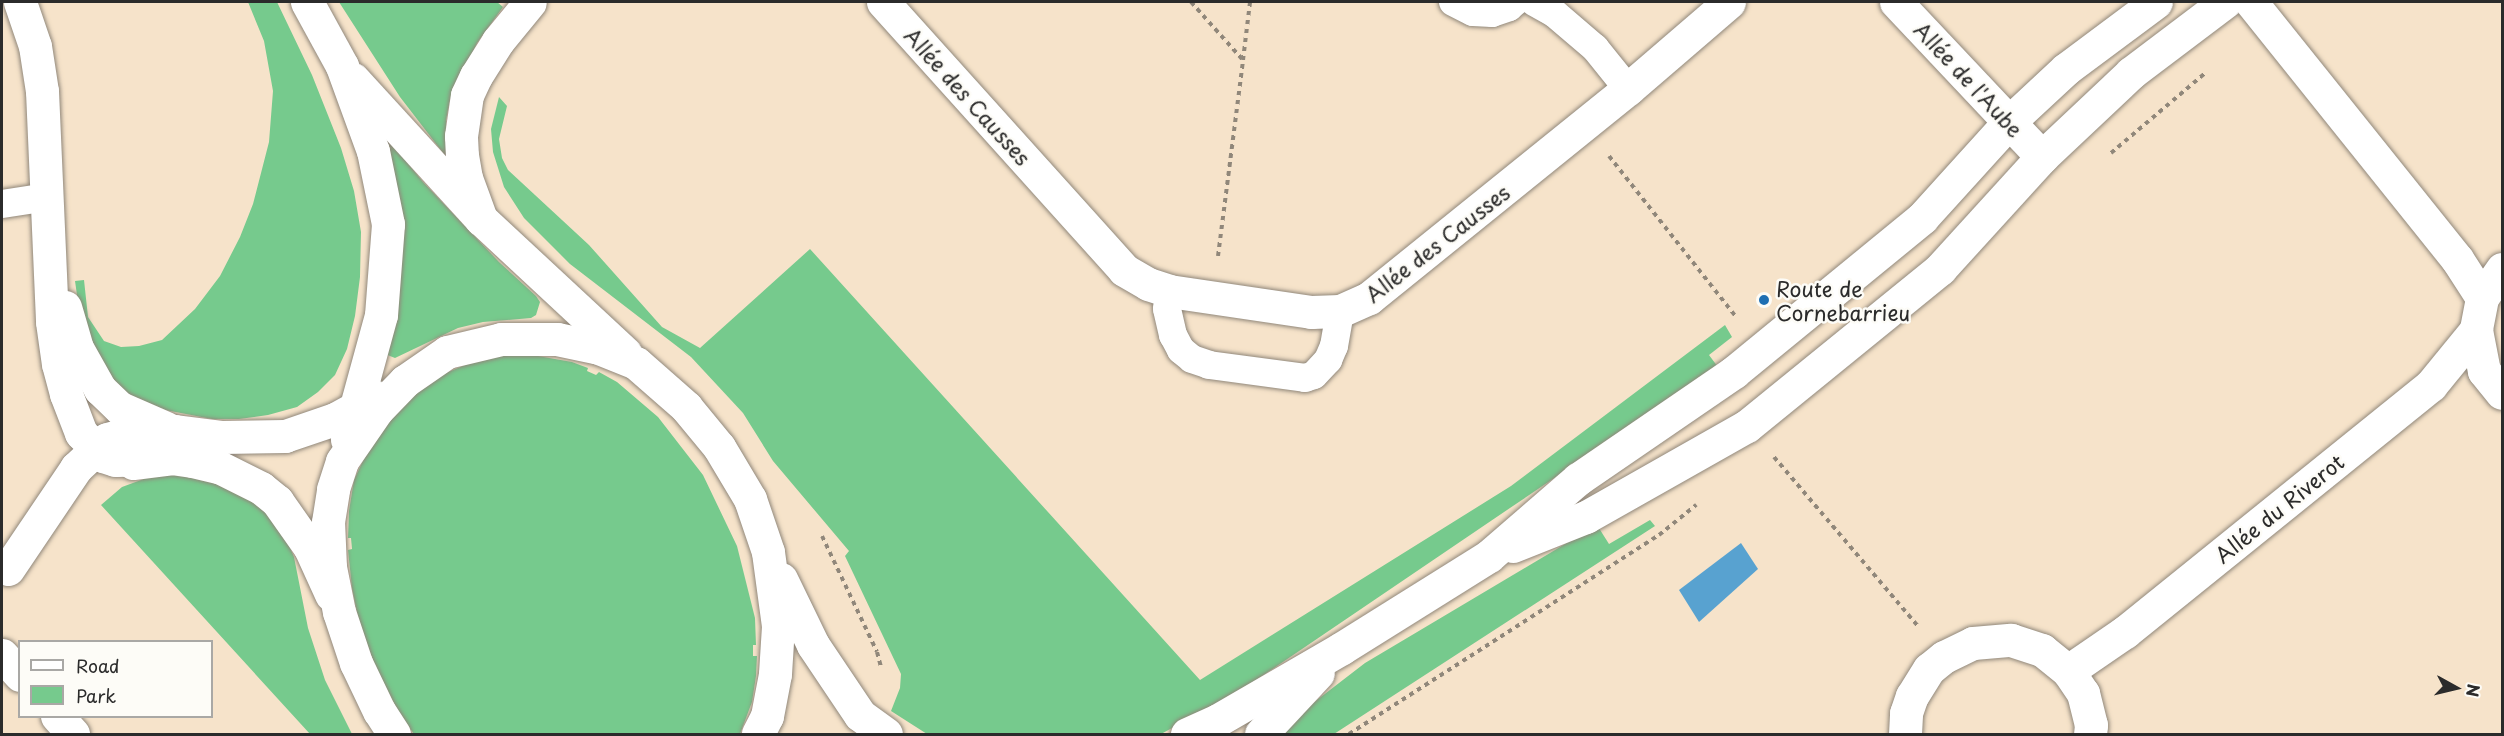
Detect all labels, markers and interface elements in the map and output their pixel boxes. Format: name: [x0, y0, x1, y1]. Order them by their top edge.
street label: Allée de l'Aube: [1908, 15, 2030, 143]
street label: Allée des Causses: [899, 22, 1037, 170]
street label: Allée des Causses: [1359, 178, 1515, 308]
place label: Route de Cornebarrieu: [1776, 275, 1910, 325]
marker: Route de Cornebarrieu: [1757, 293, 1771, 307]
street label: Allée du Riverot: [2209, 448, 2349, 568]
legend: [18, 640, 213, 718]
text: Road: [76, 652, 120, 679]
north arrow: [2426, 658, 2486, 718]
text: Park: [76, 682, 116, 709]
text: N: [2461, 683, 2487, 698]

